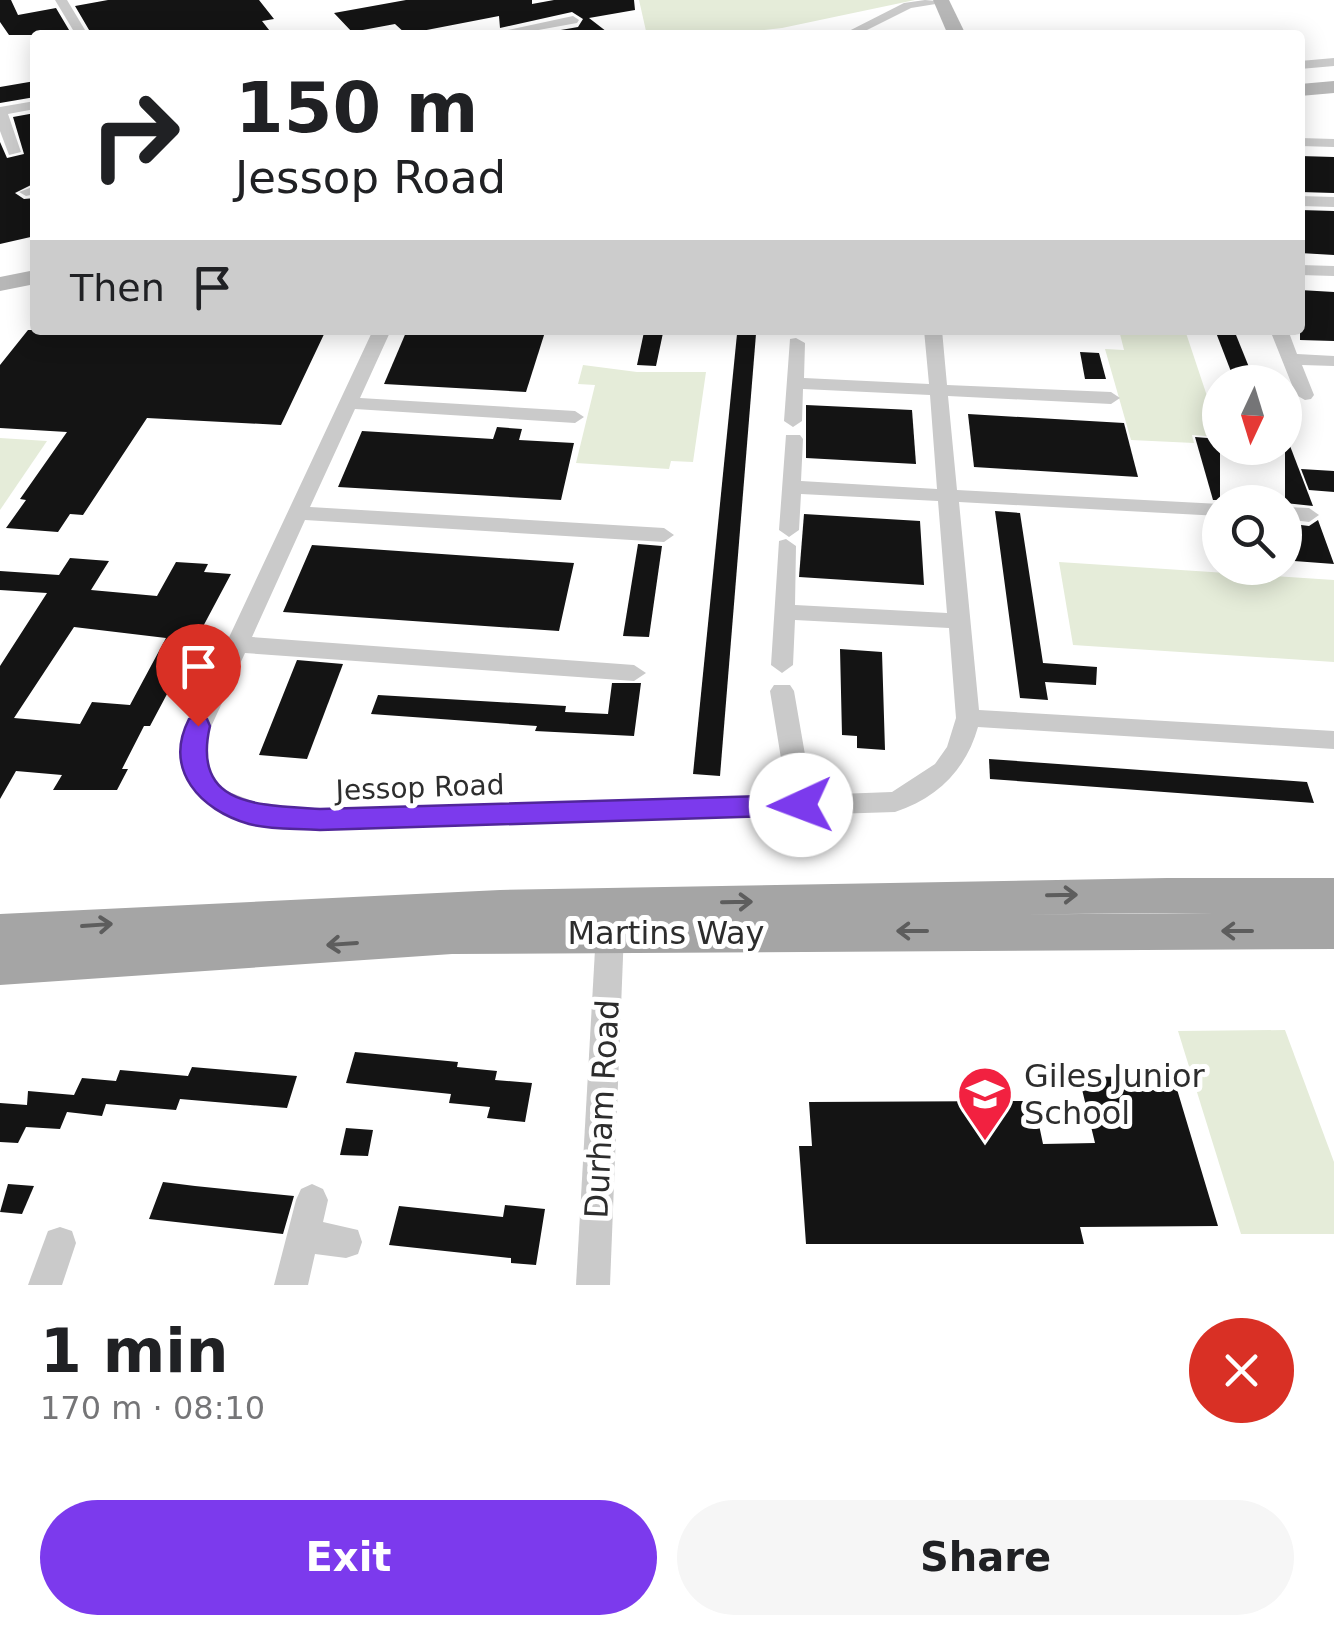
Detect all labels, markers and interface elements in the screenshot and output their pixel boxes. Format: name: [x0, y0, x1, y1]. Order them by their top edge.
text: 150 m: [235, 67, 478, 149]
icon: right: [70, 70, 200, 200]
text: Jessop Road: [235, 151, 506, 204]
icon: arrive: [185, 260, 240, 315]
text: Then: [70, 266, 165, 310]
north arrow: [1202, 365, 1302, 465]
map controls: [1202, 365, 1302, 585]
button: search: [1202, 485, 1302, 585]
pin: [156, 624, 241, 727]
icon: arrive: [171, 639, 226, 694]
position arrow: [749, 753, 853, 857]
street label: Jessop Road: [333, 768, 505, 807]
one-way arrow: [1044, 886, 1077, 904]
one-way arrow: [720, 892, 752, 911]
street label: Martins Way: [567, 914, 765, 952]
one-way arrow: [81, 915, 113, 934]
one-way arrow: [896, 922, 928, 940]
one-way arrow: [1221, 922, 1254, 940]
one-way arrow: [326, 934, 358, 953]
street label: Durham Road: [577, 999, 627, 1219]
place label: Giles Junior School: [1024, 1057, 1206, 1132]
school or university icon: Giles Junior School: [955, 1064, 1015, 1143]
text: 1 min: [40, 1316, 228, 1386]
button: close: [1189, 1318, 1294, 1423]
text: 170 m · 08:10: [40, 1389, 265, 1427]
button: Exit: [40, 1500, 657, 1615]
button: Share: [677, 1500, 1294, 1615]

